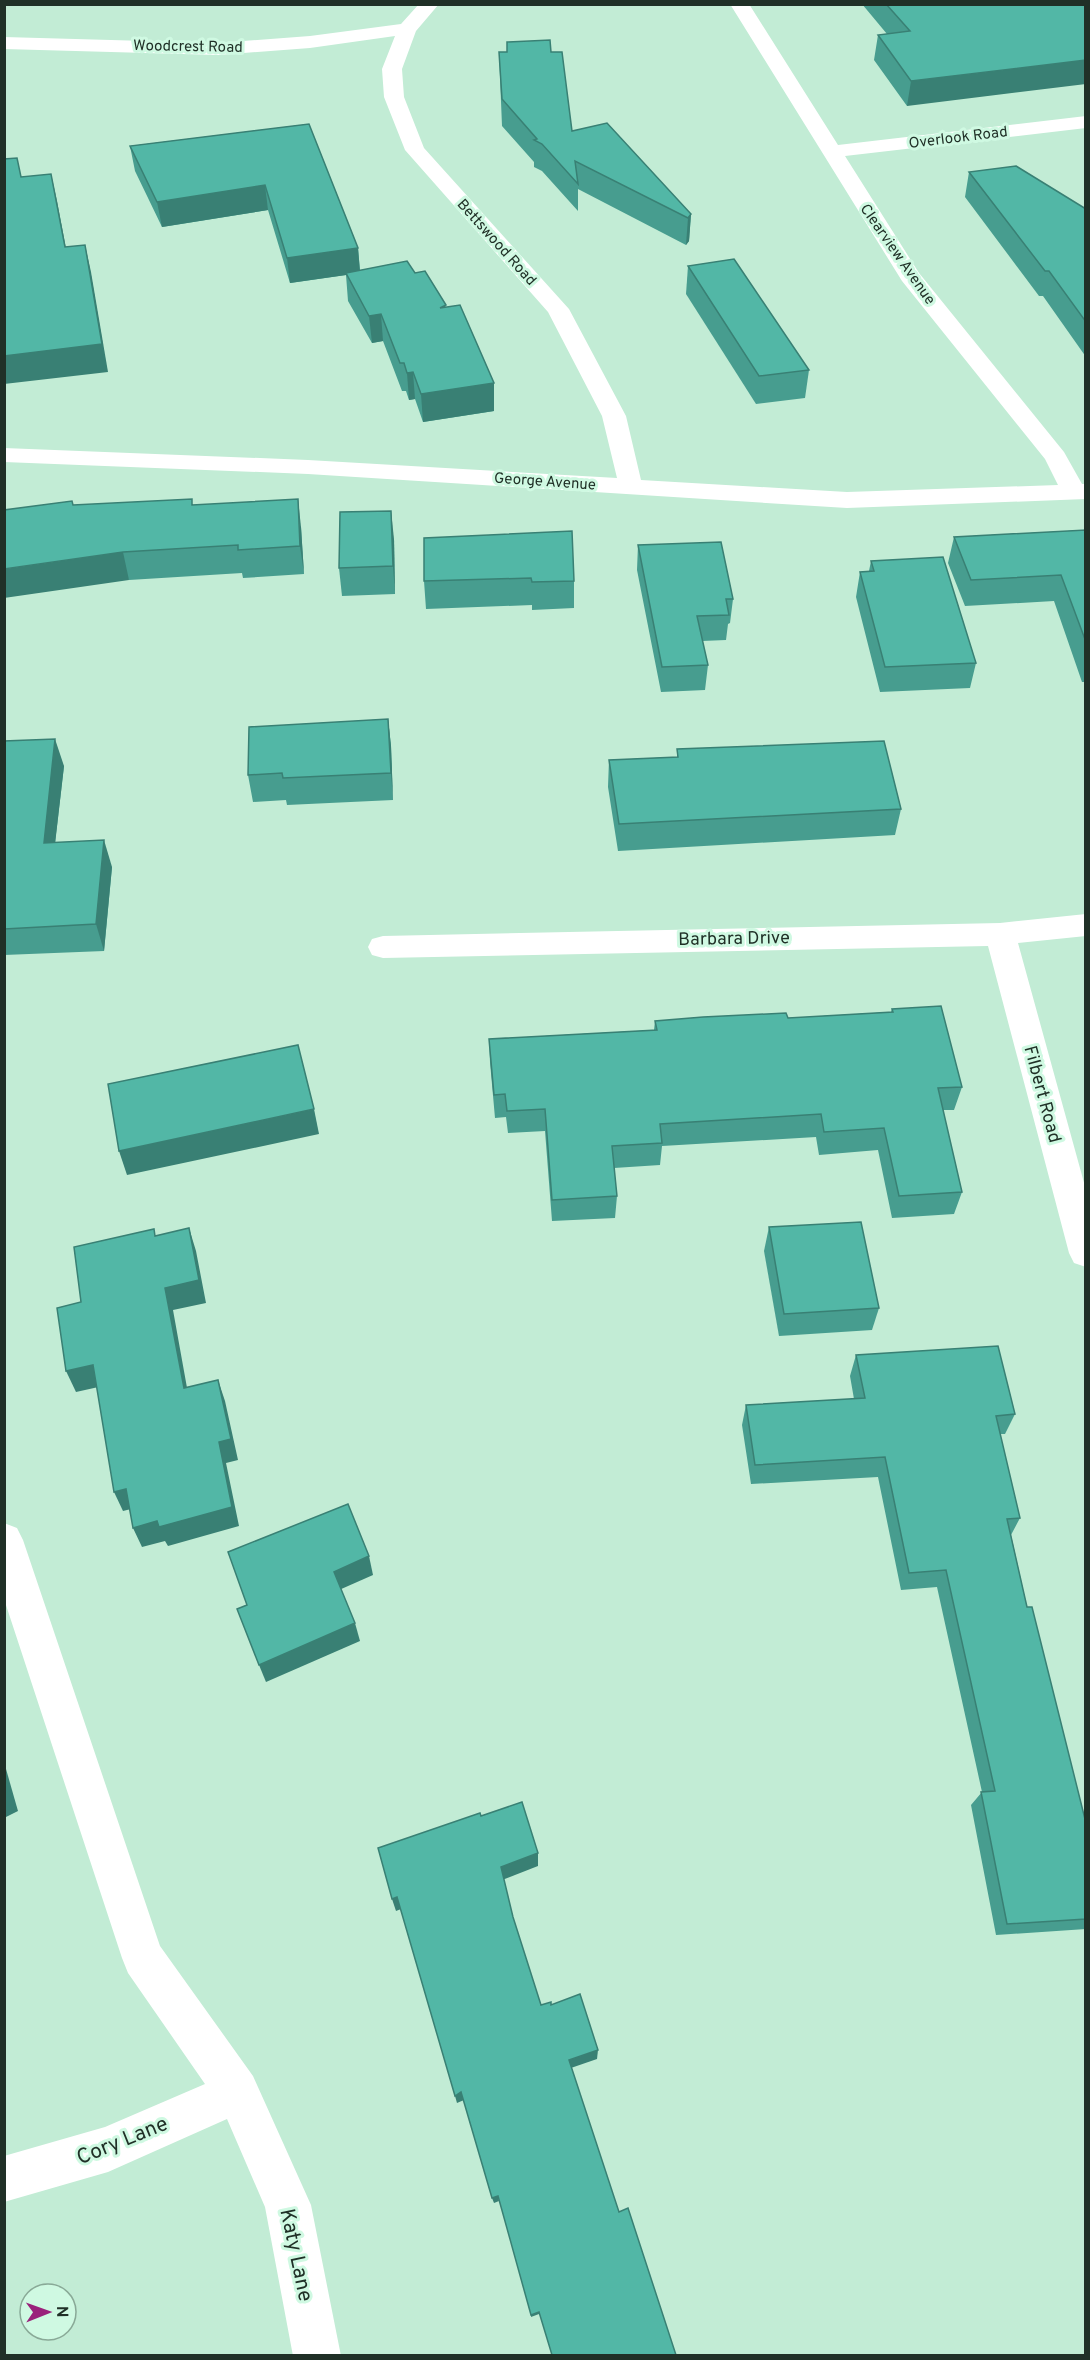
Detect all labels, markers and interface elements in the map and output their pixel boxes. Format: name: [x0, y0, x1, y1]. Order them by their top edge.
street label: Woodcrest Road: [133, 37, 243, 58]
street label: Overlook Road: [908, 123, 1009, 154]
street label: Bettswood Road: [452, 196, 540, 290]
street label: Clearview Avenue: [855, 201, 939, 309]
street label: George Avenue: [493, 469, 596, 496]
street label: Barbara Drive: [678, 927, 790, 952]
street label: Filbert Road: [1018, 1043, 1066, 1145]
street label: Cory Lane: [73, 2111, 172, 2172]
street label: Katy Lane: [273, 2206, 319, 2304]
north arrow: [18, 2282, 78, 2342]
text: N: [51, 2306, 71, 2318]

